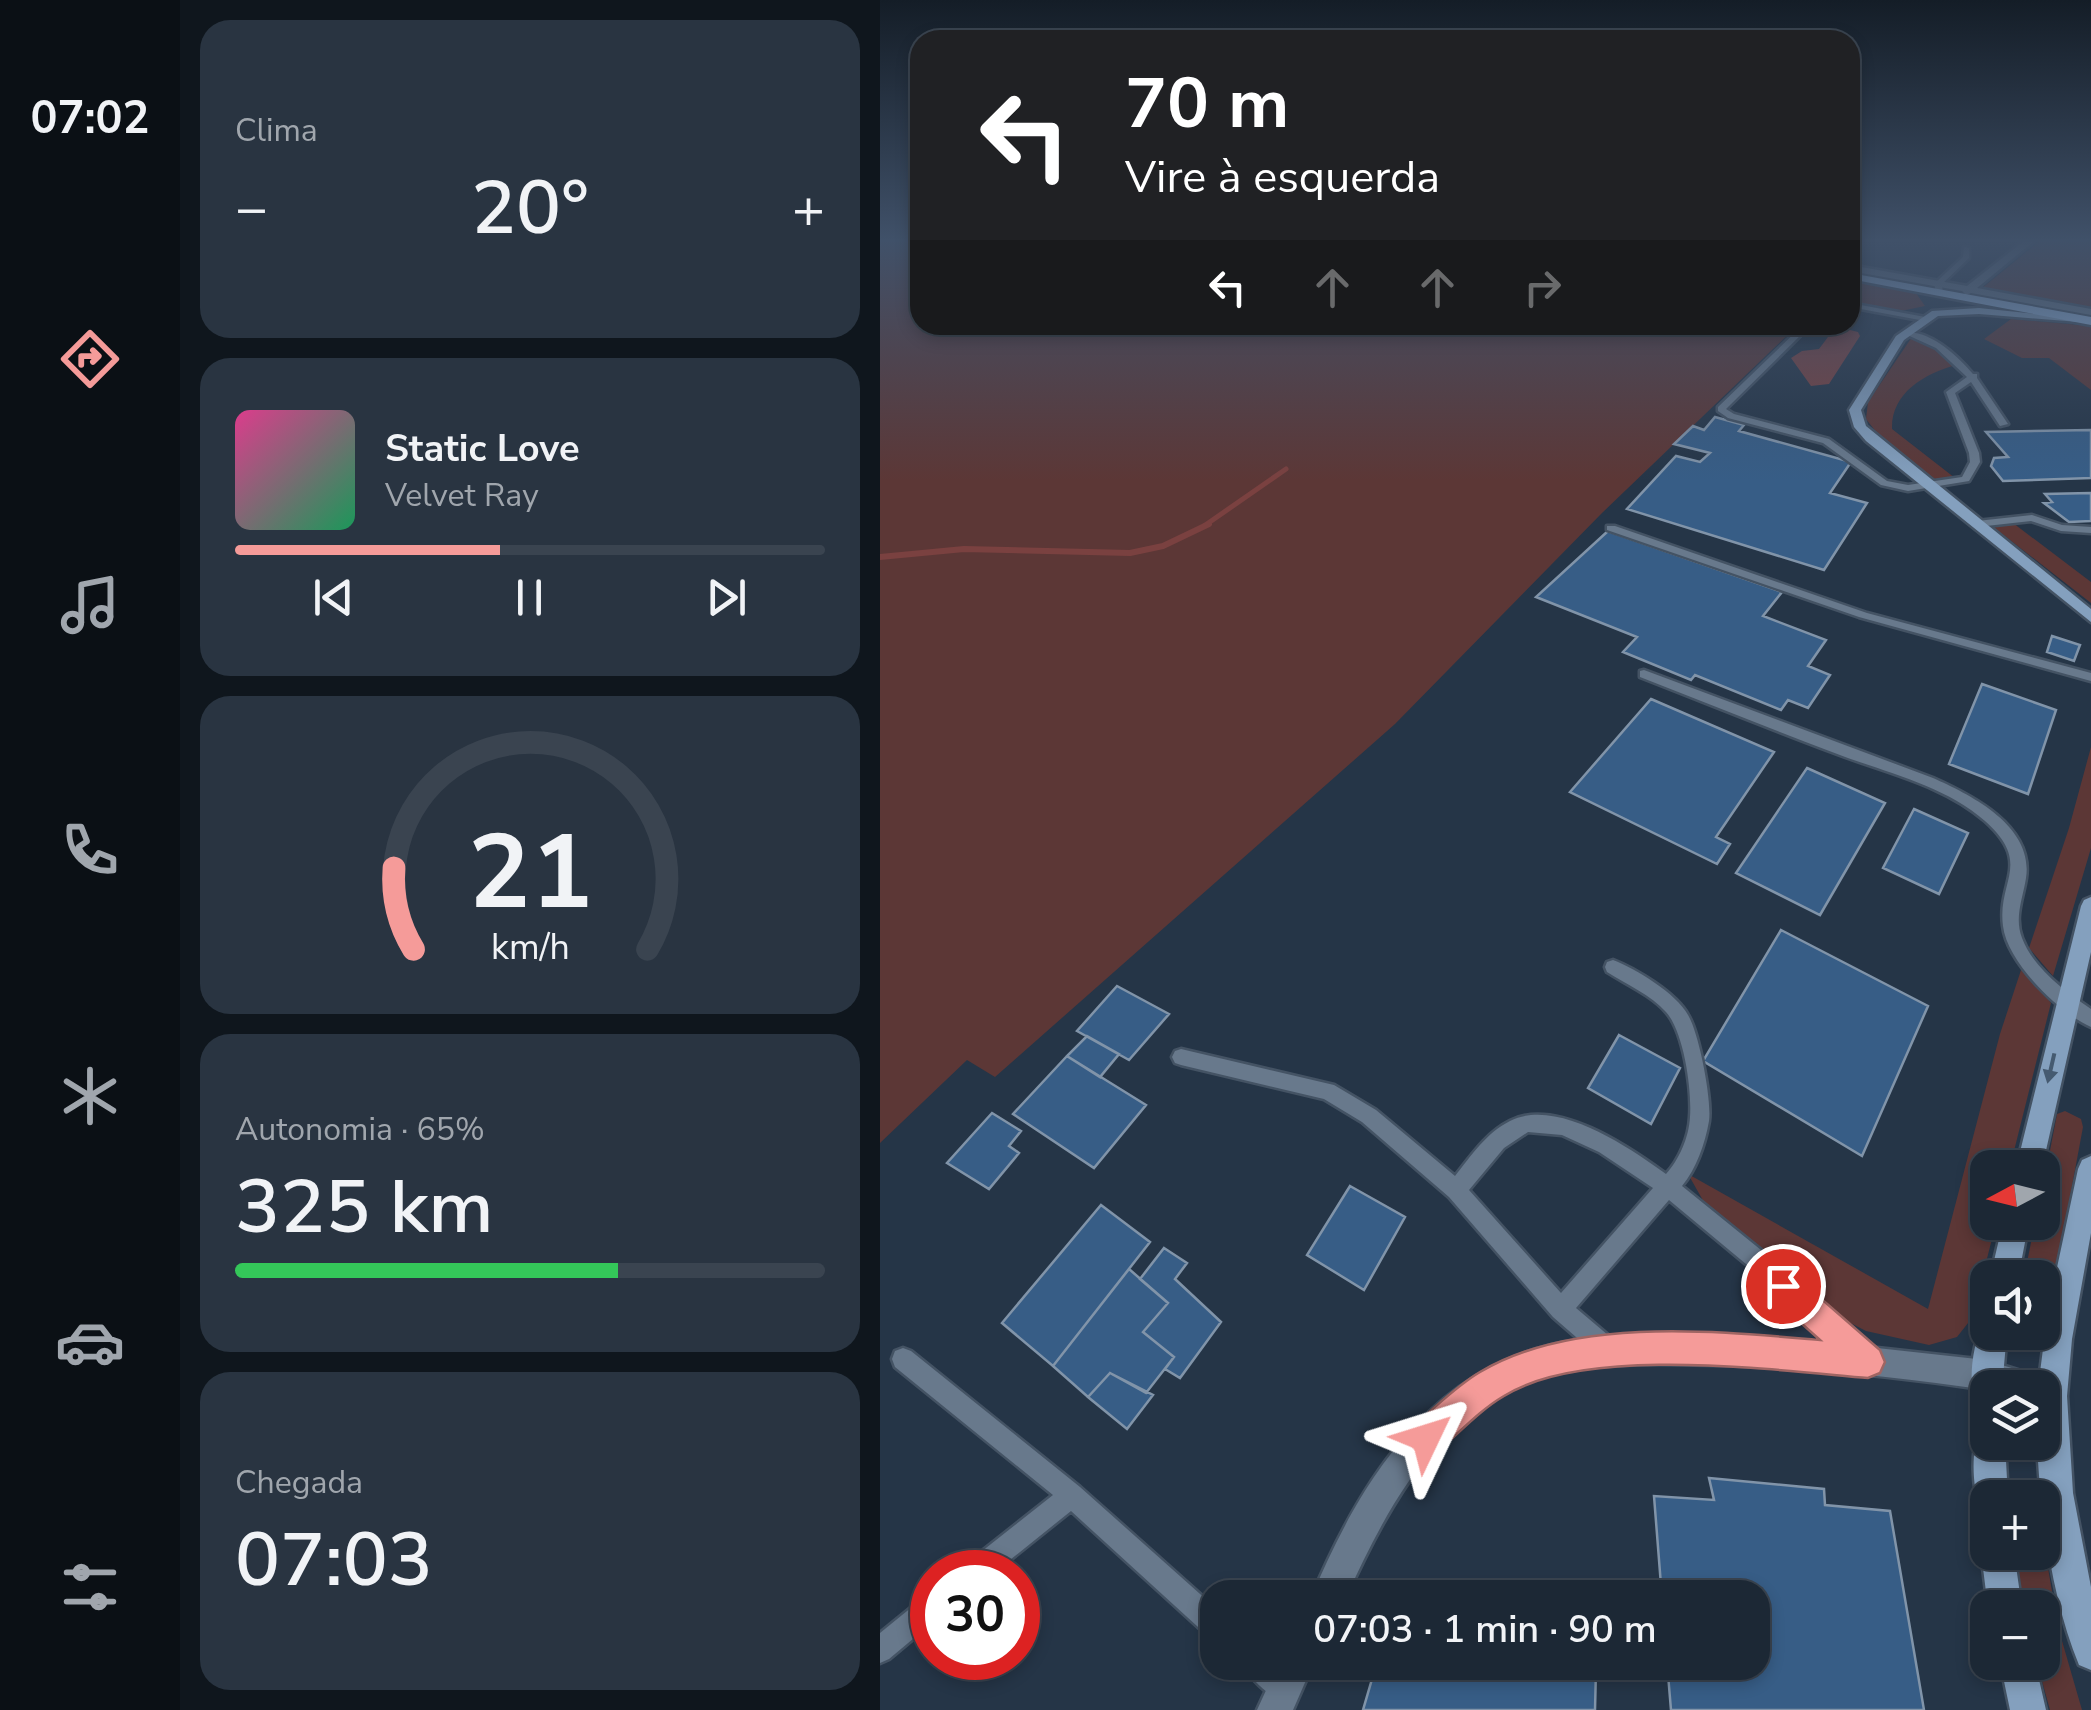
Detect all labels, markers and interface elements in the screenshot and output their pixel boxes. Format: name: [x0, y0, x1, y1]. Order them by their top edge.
text: 70 m: [1125, 56, 1289, 152]
icon: left: [960, 70, 1090, 200]
text: 07:02: [30, 88, 150, 149]
text: Clima: [235, 109, 318, 152]
text: Vire à esquerda: [1125, 147, 1440, 208]
text: 20°: [471, 157, 589, 259]
text: −: [235, 171, 268, 246]
text: +: [792, 171, 825, 246]
icon: left: [1200, 260, 1255, 315]
icon: ahead: [1305, 260, 1360, 315]
icon: ahead: [1410, 260, 1465, 315]
icon: right: [1515, 260, 1570, 315]
icon: directions: [55, 324, 125, 394]
text: Static Love: [385, 423, 580, 474]
text: Velvet Ray: [385, 474, 539, 517]
icon: music: [55, 570, 125, 640]
icon: previous: [306, 570, 361, 625]
icon: pause: [502, 570, 557, 625]
icon: next: [699, 570, 754, 625]
text: 21: [468, 802, 592, 944]
icon: phone: [55, 815, 125, 885]
text: km/h: [491, 923, 569, 972]
one-way arrow: [2043, 1053, 2058, 1084]
icon: climate: [55, 1061, 125, 1131]
text: Autonomia · 65%: [235, 1108, 485, 1151]
north arrow: [1970, 1150, 2060, 1240]
map controls: [1970, 1150, 2060, 1680]
text: 325 km: [235, 1156, 493, 1258]
pin: [1741, 1244, 1826, 1329]
icon: arrive: [1756, 1259, 1811, 1314]
button: sound: [1970, 1260, 2060, 1350]
icon: car: [55, 1307, 125, 1377]
button: layers: [1970, 1370, 2060, 1460]
position arrow: [1374, 1386, 1478, 1490]
text: Chegada: [235, 1461, 363, 1504]
button: +: [1970, 1480, 2060, 1570]
text: 07:03: [235, 1509, 433, 1611]
speed limit sign: 30: [910, 1550, 1040, 1680]
icon: filters: [55, 1552, 125, 1622]
button: −: [1970, 1590, 2060, 1680]
text: 07:03 · 1 min · 90 m: [1313, 1604, 1657, 1655]

